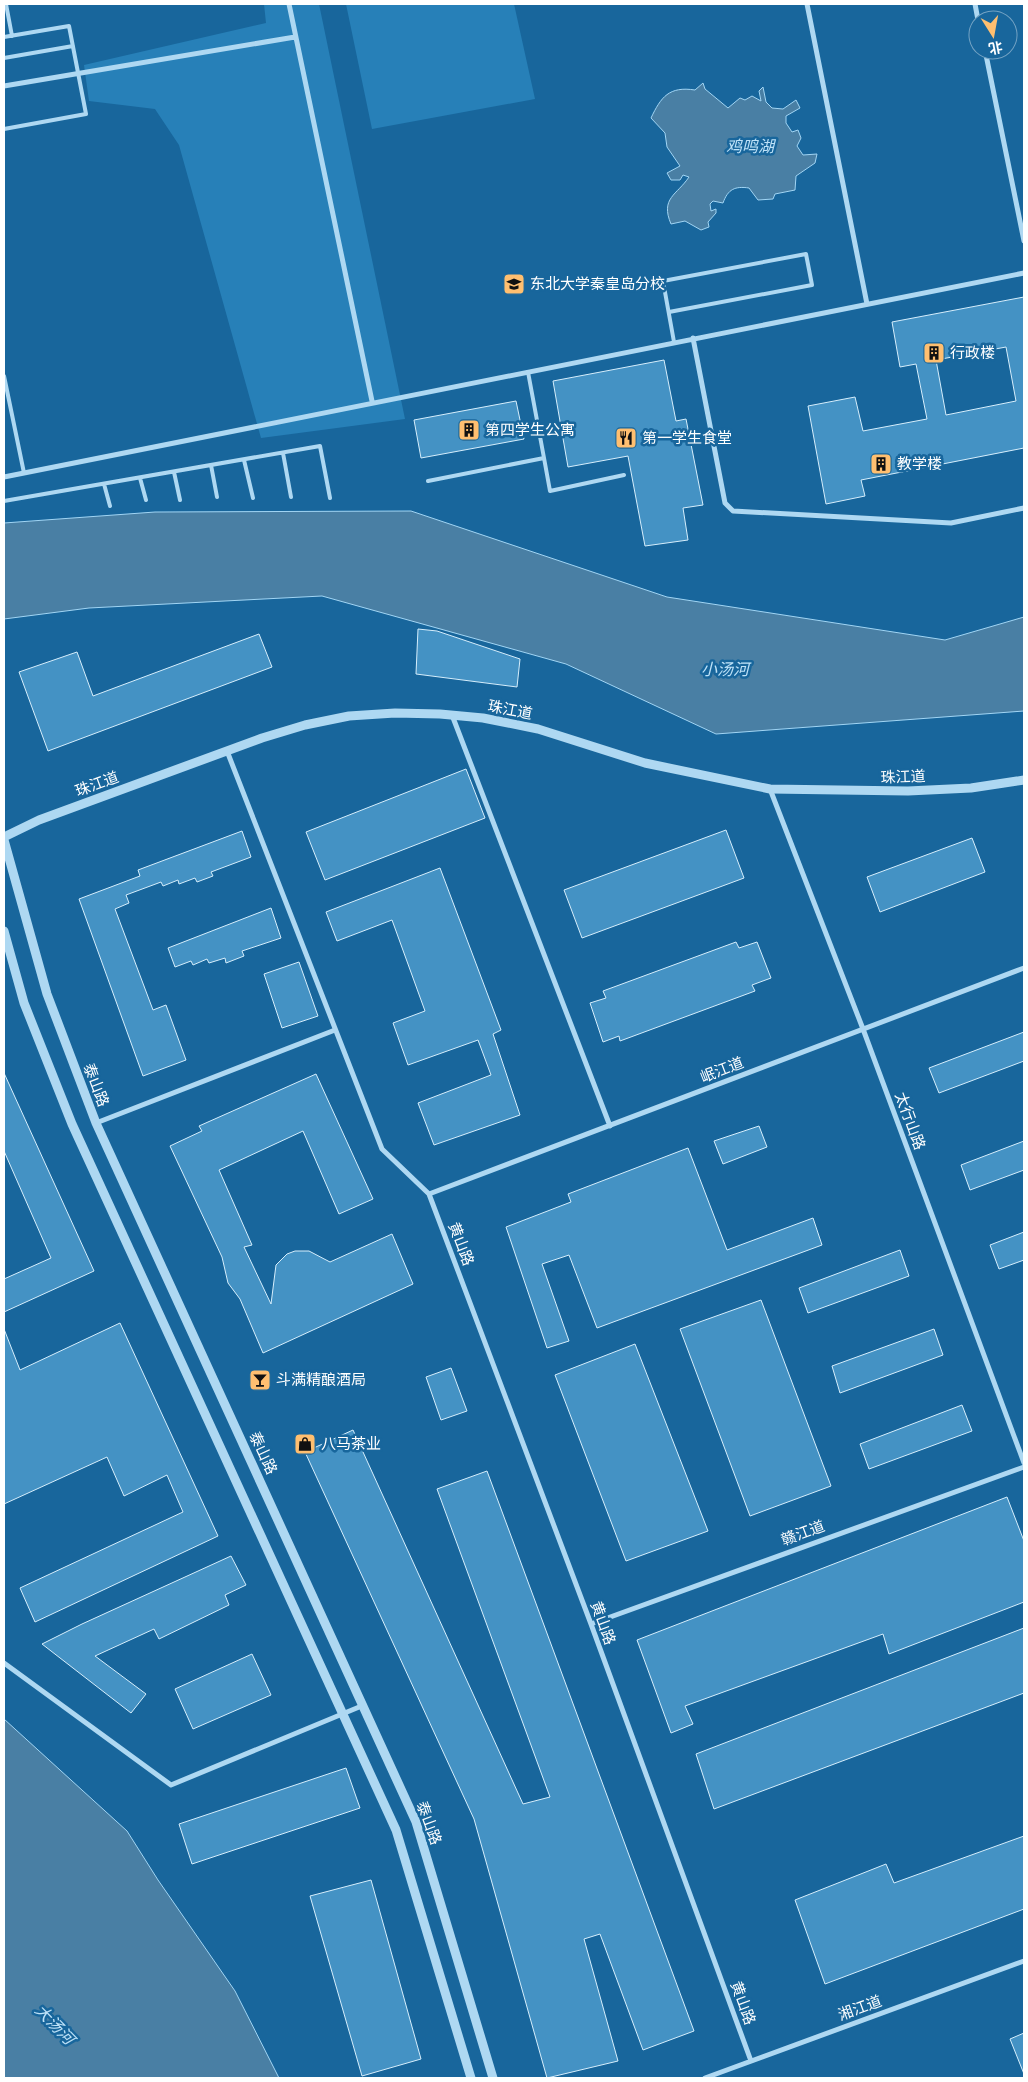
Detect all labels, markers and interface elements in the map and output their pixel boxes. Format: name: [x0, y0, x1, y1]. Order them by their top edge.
north arrow: [968, 10, 1018, 60]
text: 北: [987, 39, 1004, 56]
water label: 鸡鸣湖: [726, 138, 777, 155]
school or university icon: 东北大学秦皇岛分校: [502, 272, 526, 296]
place label: 东北大学秦皇岛分校: [530, 275, 665, 292]
building icon: 行政楼: [922, 341, 946, 365]
place label: 行政楼: [950, 345, 995, 361]
building icon: 第四学生公寓: [457, 418, 481, 442]
place label: 第四学生公寓: [485, 422, 575, 438]
restaurant icon: 第一学生食堂: [614, 426, 638, 450]
place label: 第一学生食堂: [642, 430, 732, 446]
building icon: 教学楼: [869, 452, 893, 476]
place label: 教学楼: [897, 456, 942, 472]
water label: 小汤河: [701, 661, 752, 678]
street label: 珠江道: [486, 698, 534, 722]
street label: 珠江道: [880, 768, 926, 786]
street label: 珠江道: [73, 769, 121, 799]
street label: 岷江道: [698, 1054, 746, 1086]
street label: 泰山路: [80, 1061, 112, 1109]
street label: 太行山路: [892, 1090, 928, 1152]
street label: 黄山路: [445, 1220, 477, 1268]
bar icon: 斗满精酿酒局: [248, 1368, 272, 1392]
place label: 斗满精酿酒局: [276, 1371, 366, 1388]
street label: 泰山路: [246, 1429, 280, 1477]
shop icon: 八马茶业: [293, 1432, 317, 1456]
place label: 八马茶业: [321, 1436, 381, 1452]
street label: 赣江道: [779, 1518, 827, 1548]
street label: 黄山路: [588, 1599, 618, 1647]
street label: 泰山路: [414, 1799, 444, 1847]
street label: 黄山路: [728, 1979, 758, 2027]
street label: 湘江道: [836, 1993, 884, 2023]
water label: 大汤河: [32, 2001, 80, 2050]

